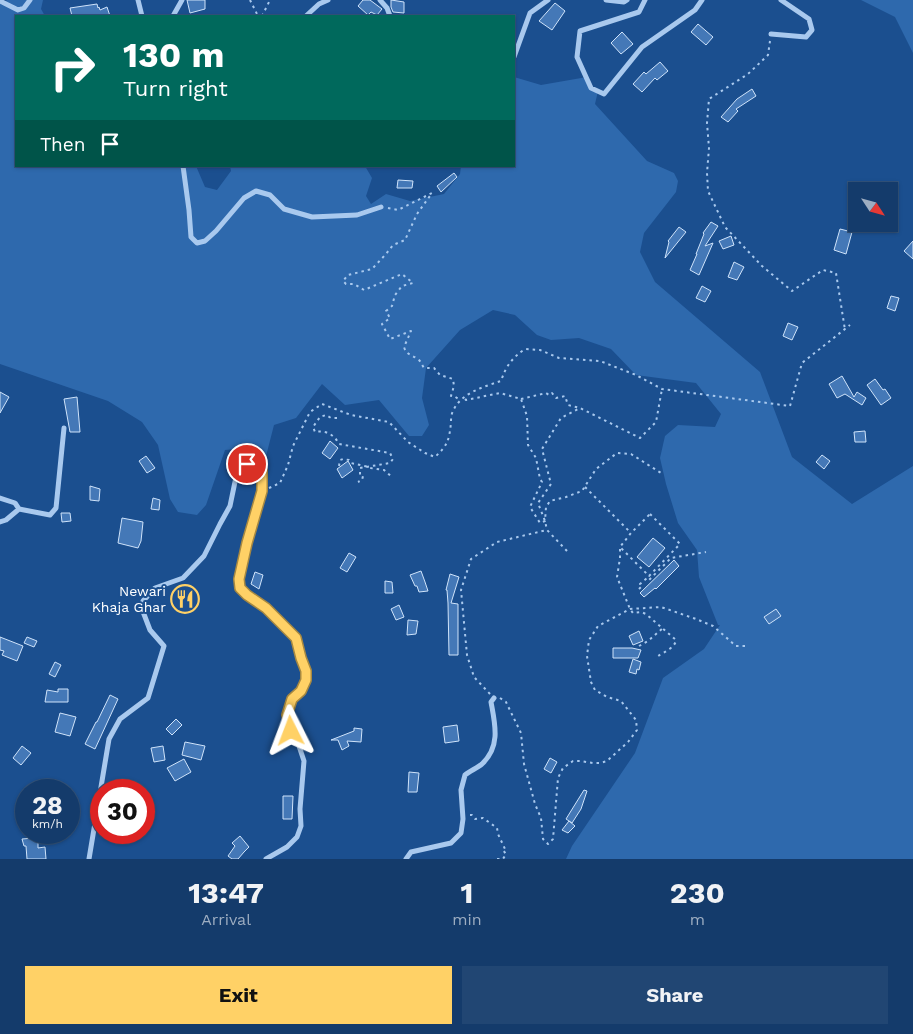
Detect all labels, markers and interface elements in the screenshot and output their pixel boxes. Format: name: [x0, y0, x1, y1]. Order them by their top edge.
text: 130 m: [123, 34, 224, 76]
icon: right: [40, 35, 105, 100]
text: Turn right: [123, 76, 228, 101]
icon: arrive: [96, 130, 124, 158]
text: Then: [40, 133, 86, 156]
north arrow: [848, 182, 898, 232]
map controls: [848, 182, 898, 232]
pin: [226, 443, 268, 485]
icon: arrive: [233, 450, 261, 478]
place label: Newari Khaja Ghar: [92, 583, 166, 615]
restaurant icon: Newari Khaja Ghar: [170, 584, 200, 614]
position arrow: [264, 704, 316, 756]
speed limit sign: 30: [90, 779, 155, 844]
text: 28: [32, 791, 63, 820]
text: km/h: [32, 817, 63, 831]
text: 13:47: [188, 875, 264, 910]
text: 1: [460, 875, 473, 910]
text: 230: [670, 875, 725, 910]
text: Arrival: [201, 910, 251, 929]
text: min: [452, 910, 482, 929]
text: m: [690, 910, 705, 929]
button: Exit: [25, 966, 452, 1024]
button: Share: [462, 966, 888, 1024]

